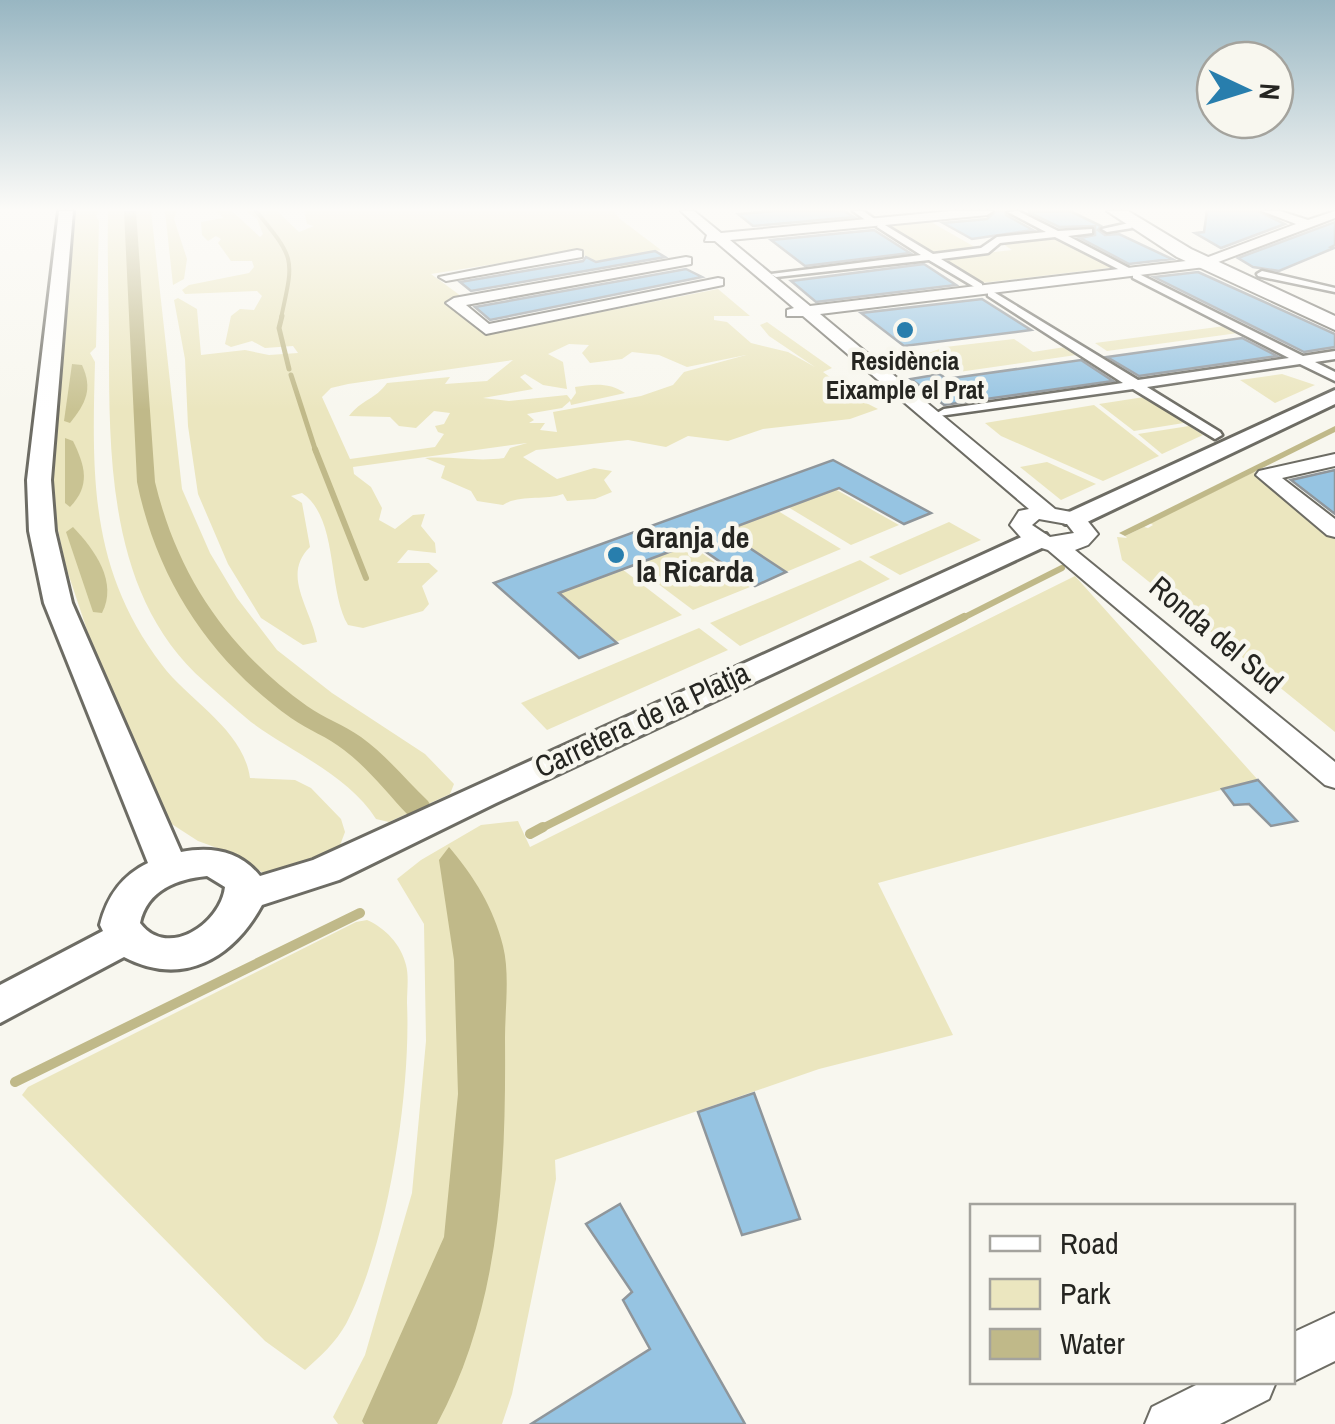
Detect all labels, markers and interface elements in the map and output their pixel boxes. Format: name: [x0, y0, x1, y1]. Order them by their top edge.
north arrow: [1195, 40, 1295, 140]
text: N: [1250, 82, 1289, 101]
marker: Residència Eixample el Prat: [894, 319, 916, 341]
place label: Residència Eixample el Prat: [826, 344, 984, 407]
place label: Granja de la Ricarda: [636, 517, 754, 591]
marker: Granja de la Ricarda: [605, 544, 627, 566]
street label: Ronda del Sud: [1141, 567, 1292, 702]
street label: Carretera de la Platja: [528, 652, 756, 786]
legend: [970, 1204, 1295, 1384]
text: Road: [1060, 1223, 1119, 1263]
text: Park: [1060, 1273, 1111, 1313]
text: Water: [1060, 1323, 1126, 1363]

